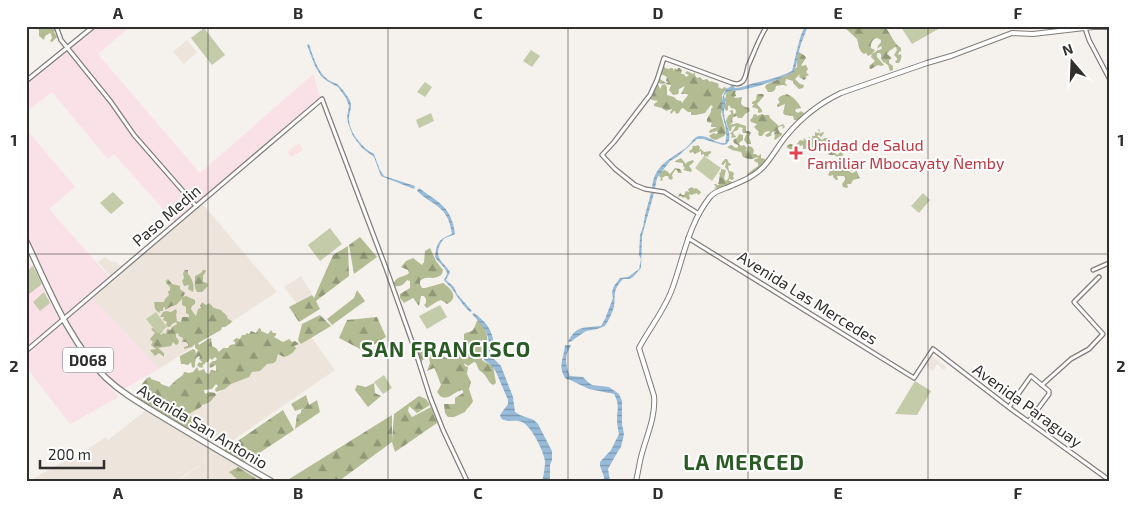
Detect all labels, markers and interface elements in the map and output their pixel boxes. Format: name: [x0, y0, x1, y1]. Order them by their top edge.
text: A: [113, 3, 124, 22]
text: B: [293, 3, 303, 22]
text: C: [473, 3, 483, 22]
text: D: [653, 3, 664, 22]
text: E: [833, 3, 843, 22]
text: F: [1014, 3, 1023, 22]
north arrow: [1048, 38, 1098, 88]
text: N: [1060, 40, 1075, 59]
text: 1: [11, 130, 17, 149]
text: 1: [1118, 130, 1124, 149]
place label: Unidad de Salud Familiar Mbocayaty Ñemby: [807, 135, 1005, 172]
marker: Unidad de Salud Familiar Mbocayaty Ñemby: [789, 146, 803, 160]
street label: Paso Medin: [128, 180, 204, 250]
street label: Avenida Las Mercedes: [735, 246, 881, 348]
district label: SAN FRANCISCO: [361, 336, 531, 361]
road number: D068: [63, 348, 113, 372]
text: 2: [9, 356, 19, 375]
text: 2: [1116, 356, 1126, 375]
street label: Avenida Paraguay: [970, 359, 1087, 451]
street label: Avenida San Antonio: [134, 380, 272, 472]
scale bar: [40, 437, 104, 469]
text: 200 m: [48, 445, 91, 463]
district label: LA MERCED: [683, 449, 805, 474]
text: A: [113, 483, 124, 502]
text: B: [293, 483, 303, 502]
text: C: [473, 483, 483, 502]
text: D: [653, 483, 664, 502]
text: E: [833, 483, 843, 502]
text: F: [1014, 483, 1023, 502]

